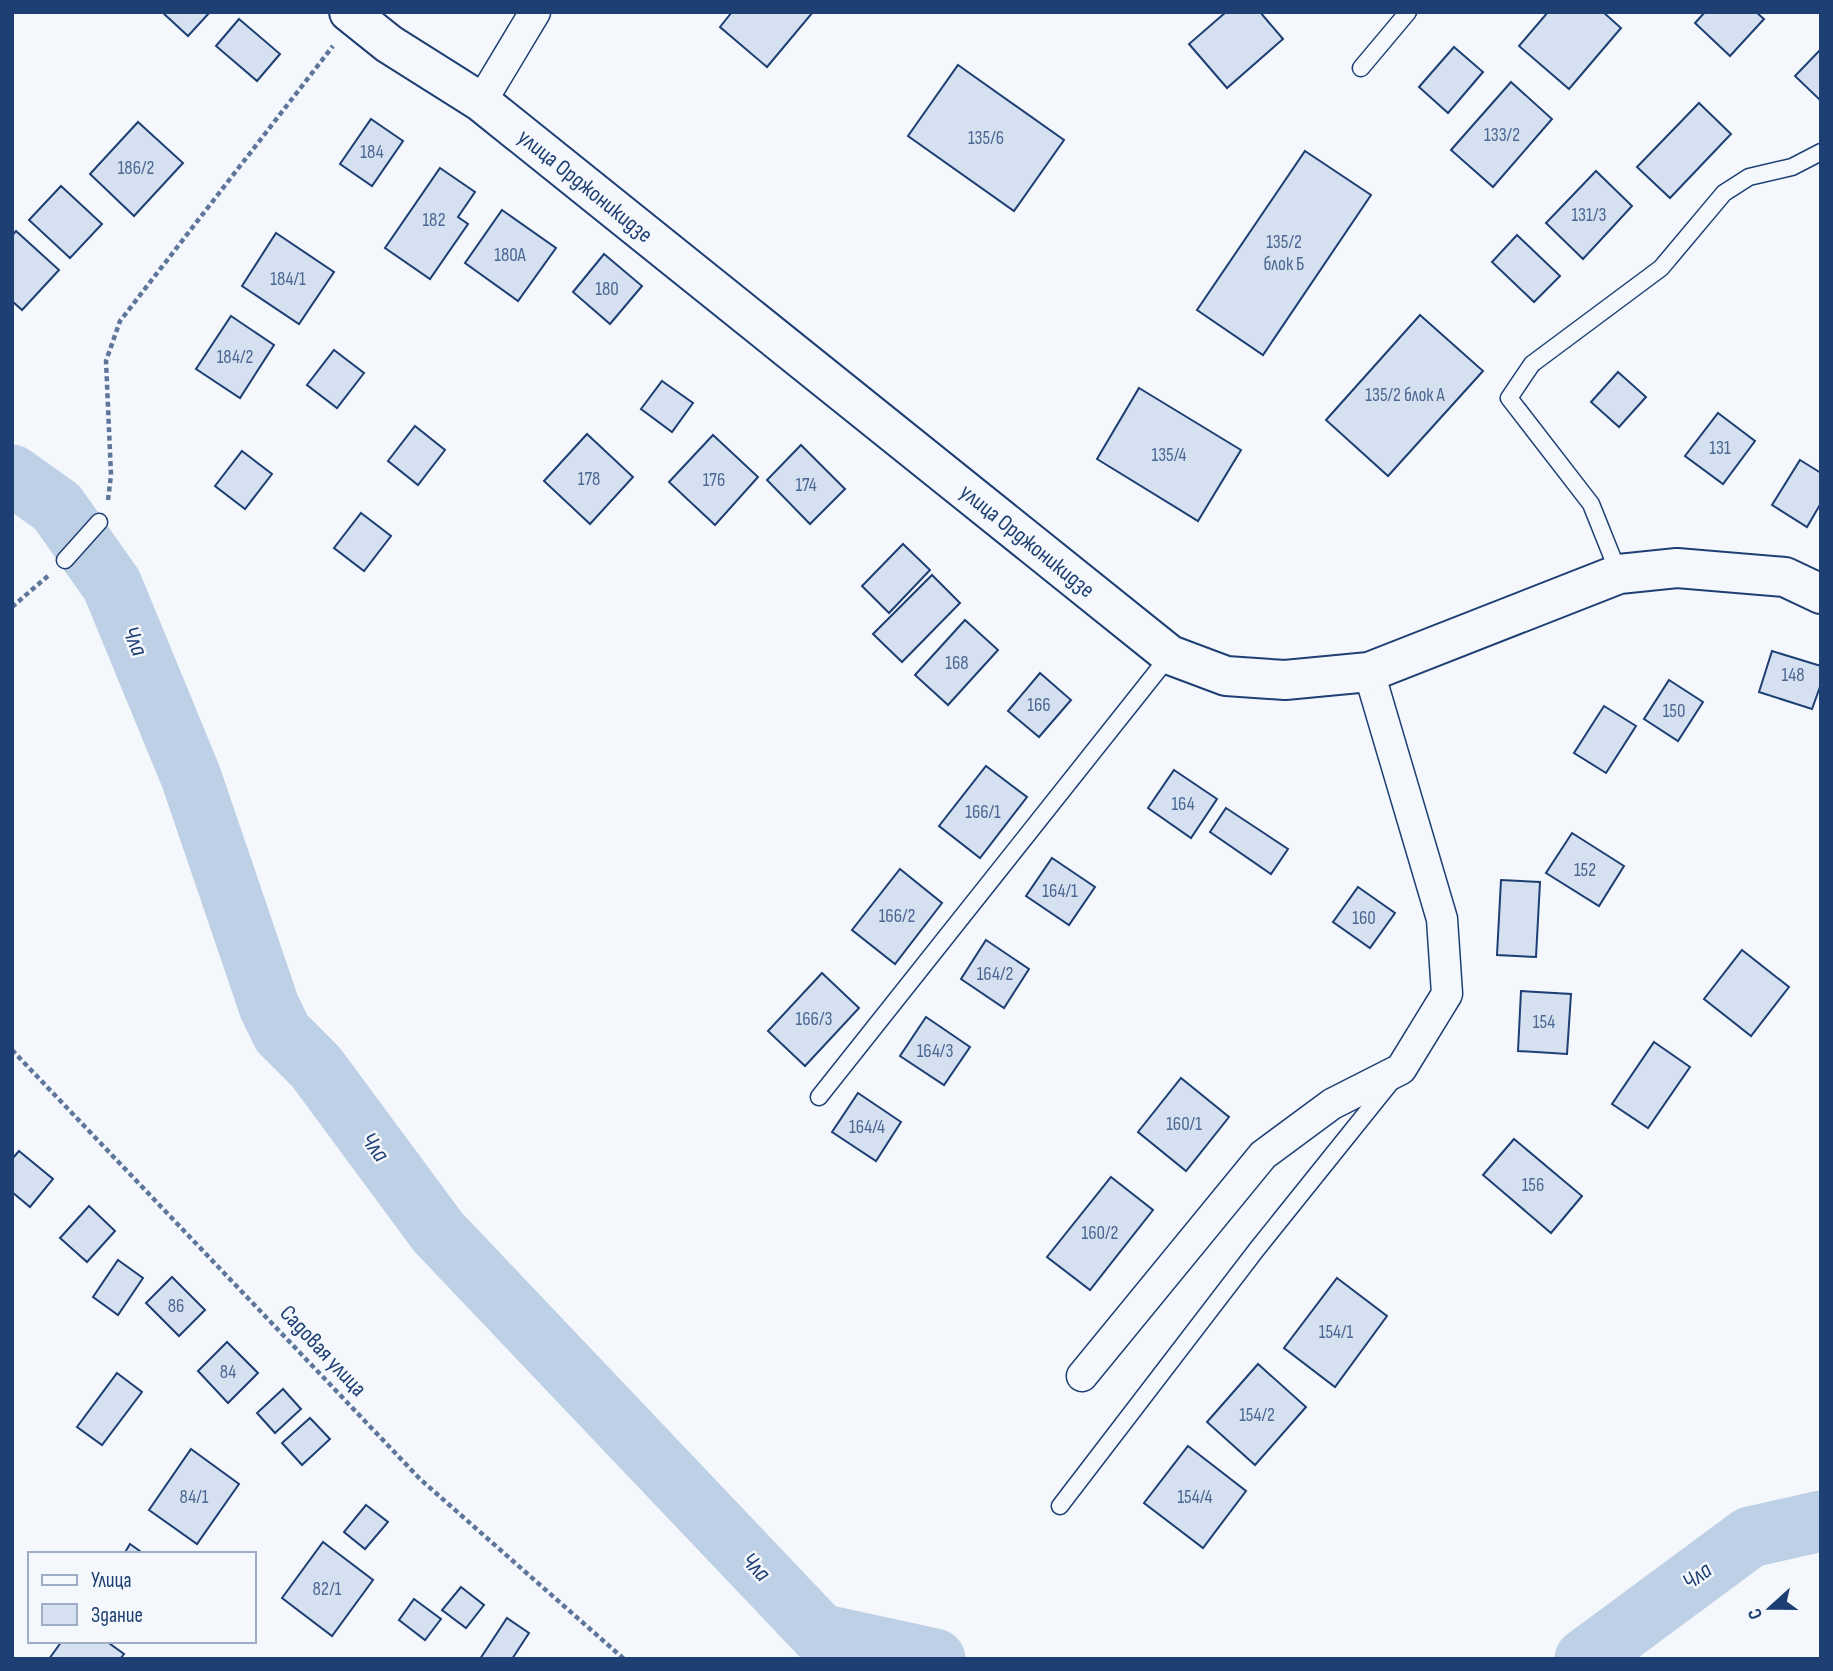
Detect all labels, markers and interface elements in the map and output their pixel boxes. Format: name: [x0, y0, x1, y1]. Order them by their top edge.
street label: улица Орджоникидзе: [512, 123, 658, 249]
house number: 133/2: [1484, 124, 1520, 147]
house number: 135/6: [968, 127, 1004, 150]
house number: 184: [360, 141, 384, 164]
house number: 186/2: [118, 157, 154, 180]
house number: 131/3: [1571, 204, 1607, 227]
house number: 182: [422, 209, 446, 232]
house number: 135/2 блок Б: [1264, 231, 1304, 276]
house number: 180А: [494, 244, 527, 267]
house number: 184/1: [270, 268, 306, 291]
house number: 180: [595, 278, 619, 301]
house number: 184/2: [217, 346, 253, 369]
house number: 135/2 блок А: [1365, 384, 1446, 407]
house number: 131: [1709, 437, 1731, 460]
house number: 135/4: [1151, 444, 1187, 467]
house number: 178: [578, 468, 600, 491]
house number: 176: [703, 469, 725, 492]
house number: 174: [795, 474, 817, 497]
street label: улица Орджоникидзе: [954, 478, 1100, 604]
water label: Чла: [116, 622, 154, 660]
house number: 168: [945, 652, 969, 675]
house number: 148: [1782, 664, 1804, 687]
house number: 166: [1027, 694, 1051, 717]
house number: 150: [1663, 700, 1685, 723]
house number: 164: [1171, 793, 1195, 816]
house number: 166/1: [965, 801, 1001, 824]
house number: 152: [1574, 859, 1596, 882]
house number: 164/1: [1042, 880, 1078, 903]
house number: 166/2: [879, 905, 915, 928]
house number: 160: [1352, 907, 1376, 930]
house number: 164/2: [977, 963, 1013, 986]
house number: 166/3: [796, 1008, 832, 1031]
house number: 154: [1533, 1011, 1555, 1034]
house number: 164/3: [917, 1040, 953, 1063]
house number: 160/1: [1166, 1113, 1202, 1136]
house number: 164/4: [849, 1116, 885, 1139]
water label: Чла: [355, 1127, 396, 1168]
house number: 156: [1522, 1174, 1544, 1197]
house number: 160/2: [1082, 1222, 1118, 1245]
house number: 86: [168, 1295, 184, 1318]
street label: Садовая улица: [274, 1300, 372, 1402]
house number: 154/1: [1319, 1321, 1354, 1344]
house number: 84: [220, 1361, 236, 1384]
house number: 154/2: [1239, 1404, 1275, 1427]
house number: 84/1: [180, 1486, 209, 1509]
house number: 154/4: [1177, 1486, 1213, 1509]
water label: Чла: [735, 1546, 777, 1588]
legend: [28, 1552, 256, 1643]
water label: Чла: [1677, 1555, 1718, 1596]
text: Улица: [91, 1568, 132, 1593]
north arrow: [1735, 1573, 1805, 1643]
house number: 82/1: [313, 1578, 342, 1601]
text: Здание: [91, 1603, 143, 1628]
text: С: [1743, 1605, 1768, 1622]

